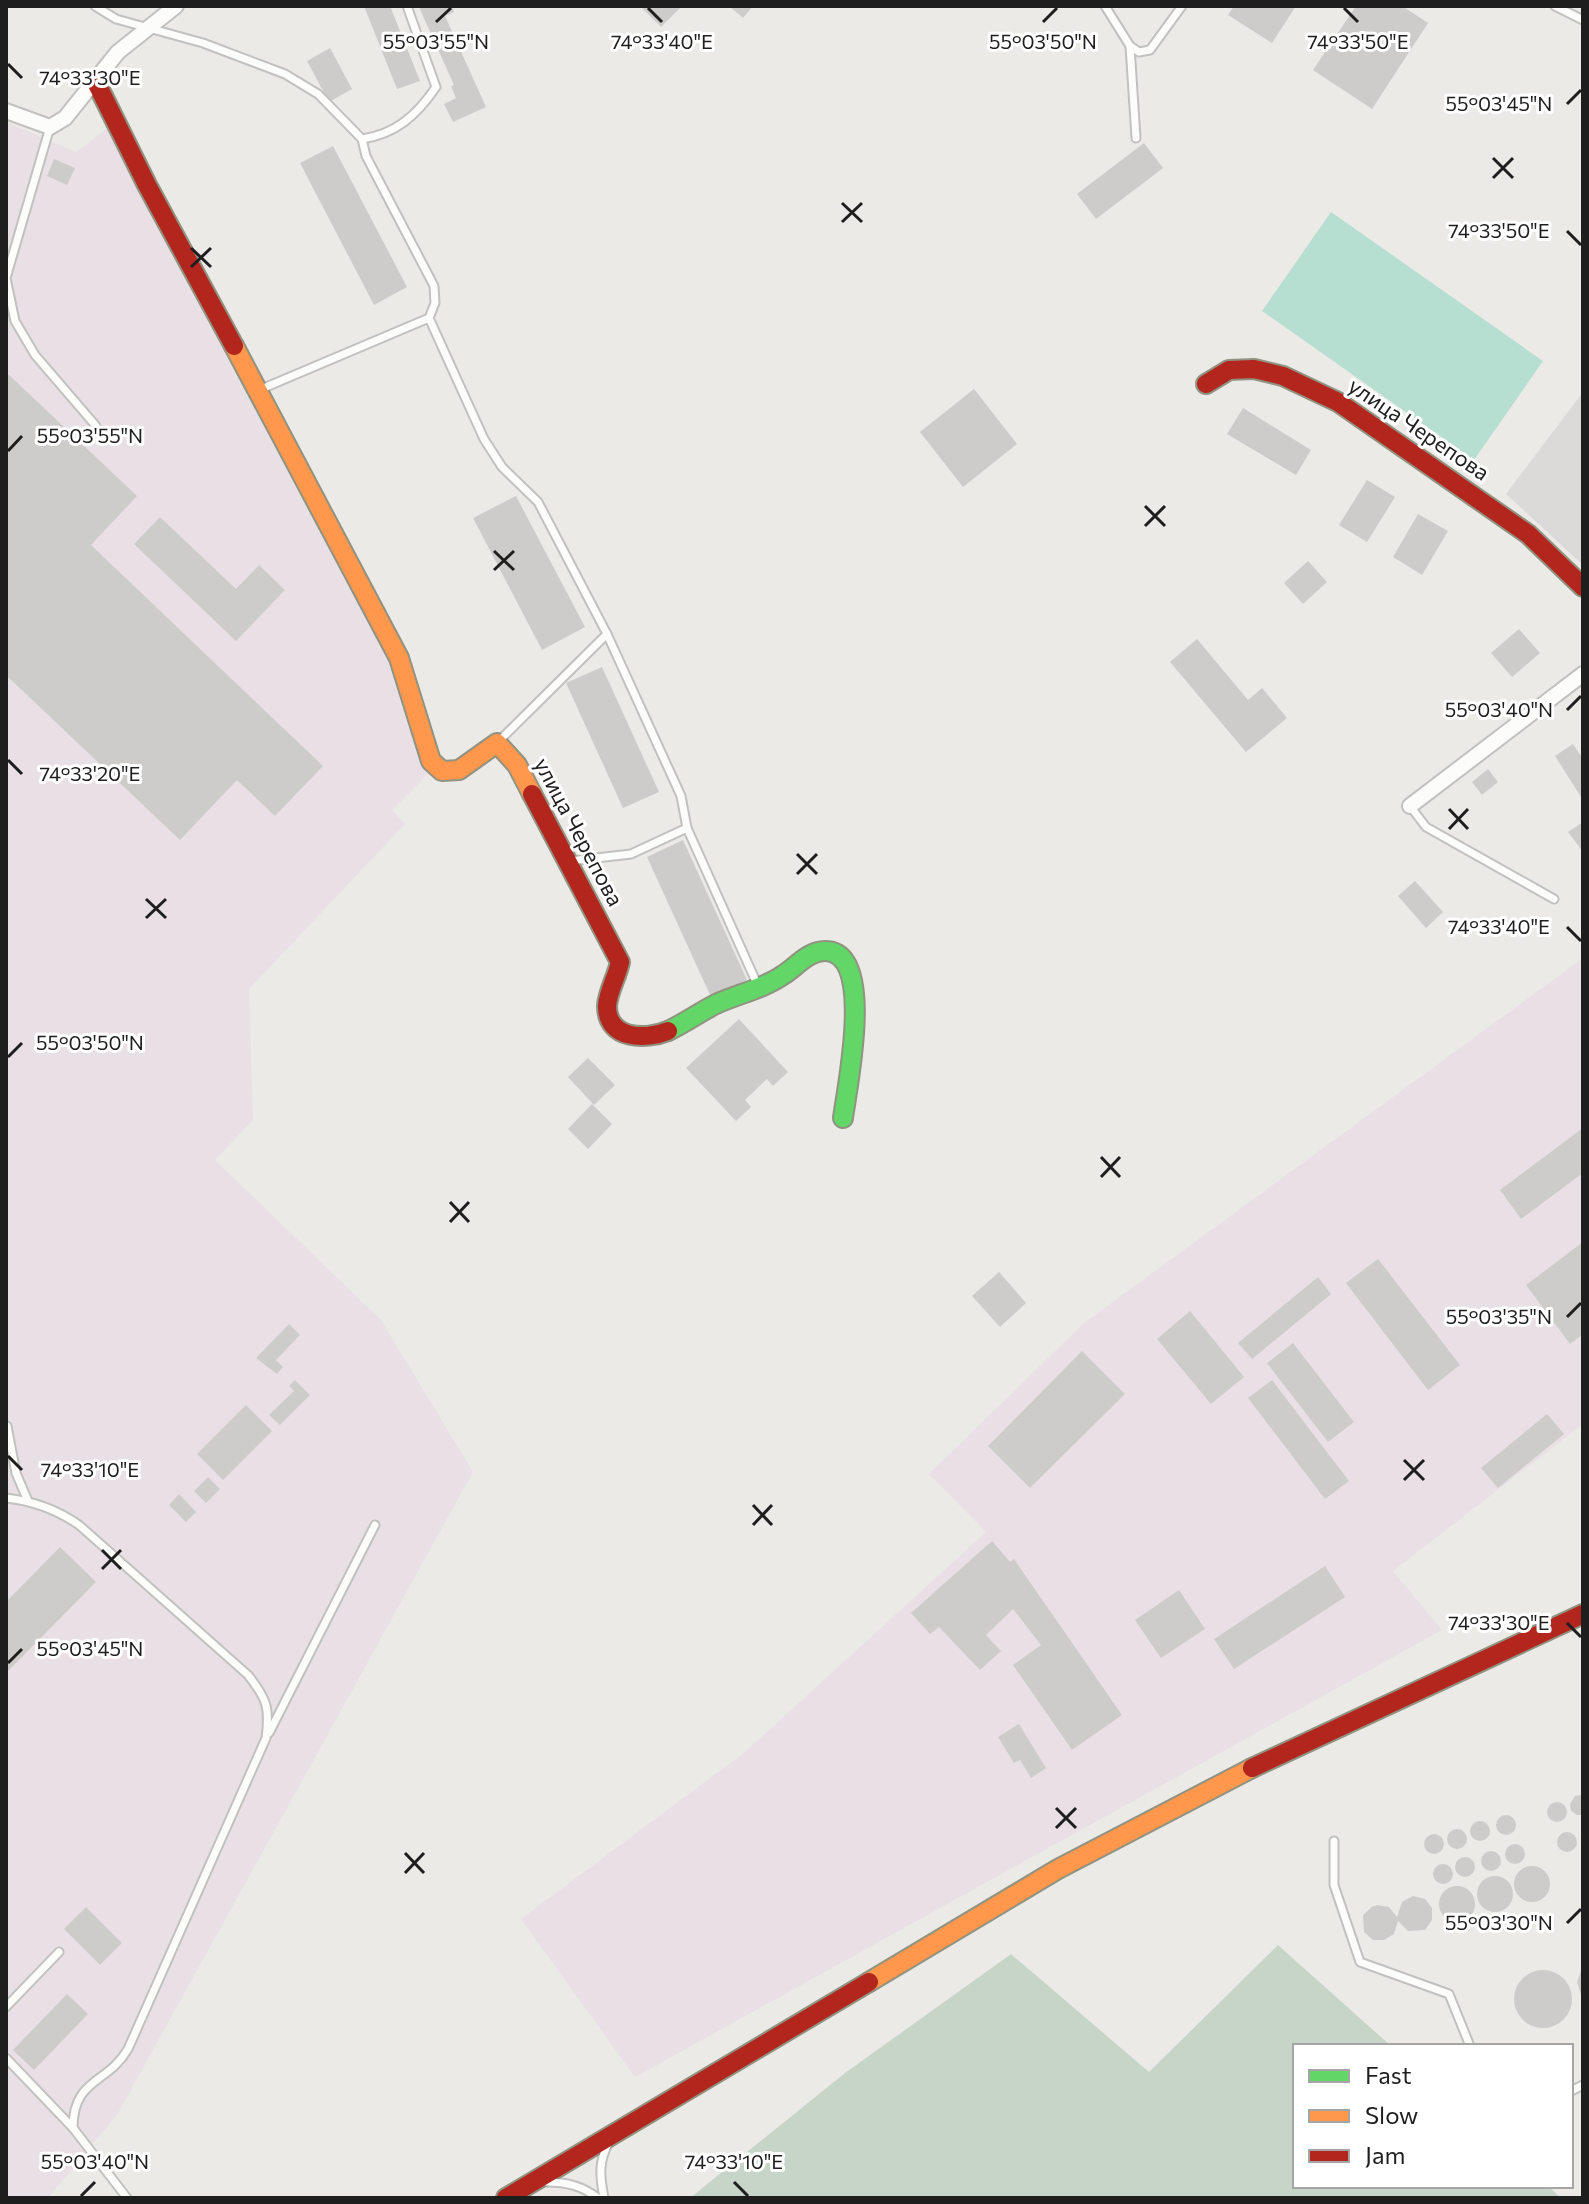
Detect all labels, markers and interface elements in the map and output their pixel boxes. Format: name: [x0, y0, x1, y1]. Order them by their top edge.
text: 55°03'55"N: [383, 29, 489, 53]
text: 74°33'40"E: [611, 29, 713, 53]
text: 55°03'50"N: [989, 29, 1097, 53]
text: 74°33'50"E: [1307, 29, 1409, 53]
text: 74°33'30"E: [39, 65, 141, 89]
text: 55°03'45"N: [1446, 91, 1552, 115]
text: 74°33'50"E: [1448, 218, 1550, 242]
street label: улица Черепова: [1344, 372, 1495, 486]
text: 55°03'55"N: [37, 423, 143, 447]
text: 55°03'40"N: [1445, 697, 1553, 721]
street label: улица Черепова: [529, 753, 630, 911]
text: 74°33'20"E: [40, 761, 140, 785]
text: 74°33'40"E: [1448, 914, 1550, 938]
text: 55°03'50"N: [36, 1030, 144, 1054]
text: 55°03'35"N: [1446, 1304, 1552, 1328]
text: 74°33'10"E: [41, 1457, 139, 1481]
text: 74°33'30"E: [1448, 1610, 1550, 1634]
text: 55°03'45"N: [37, 1636, 143, 1660]
text: 55°03'30"N: [1445, 1910, 1553, 1934]
legend: [1293, 2044, 1573, 2188]
text: Fast: [1365, 2060, 1412, 2089]
text: Slow: [1365, 2100, 1418, 2129]
text: Jam: [1365, 2140, 1405, 2169]
text: 55°03'40"N: [41, 2149, 149, 2173]
text: 74°33'10"E: [685, 2149, 783, 2173]

